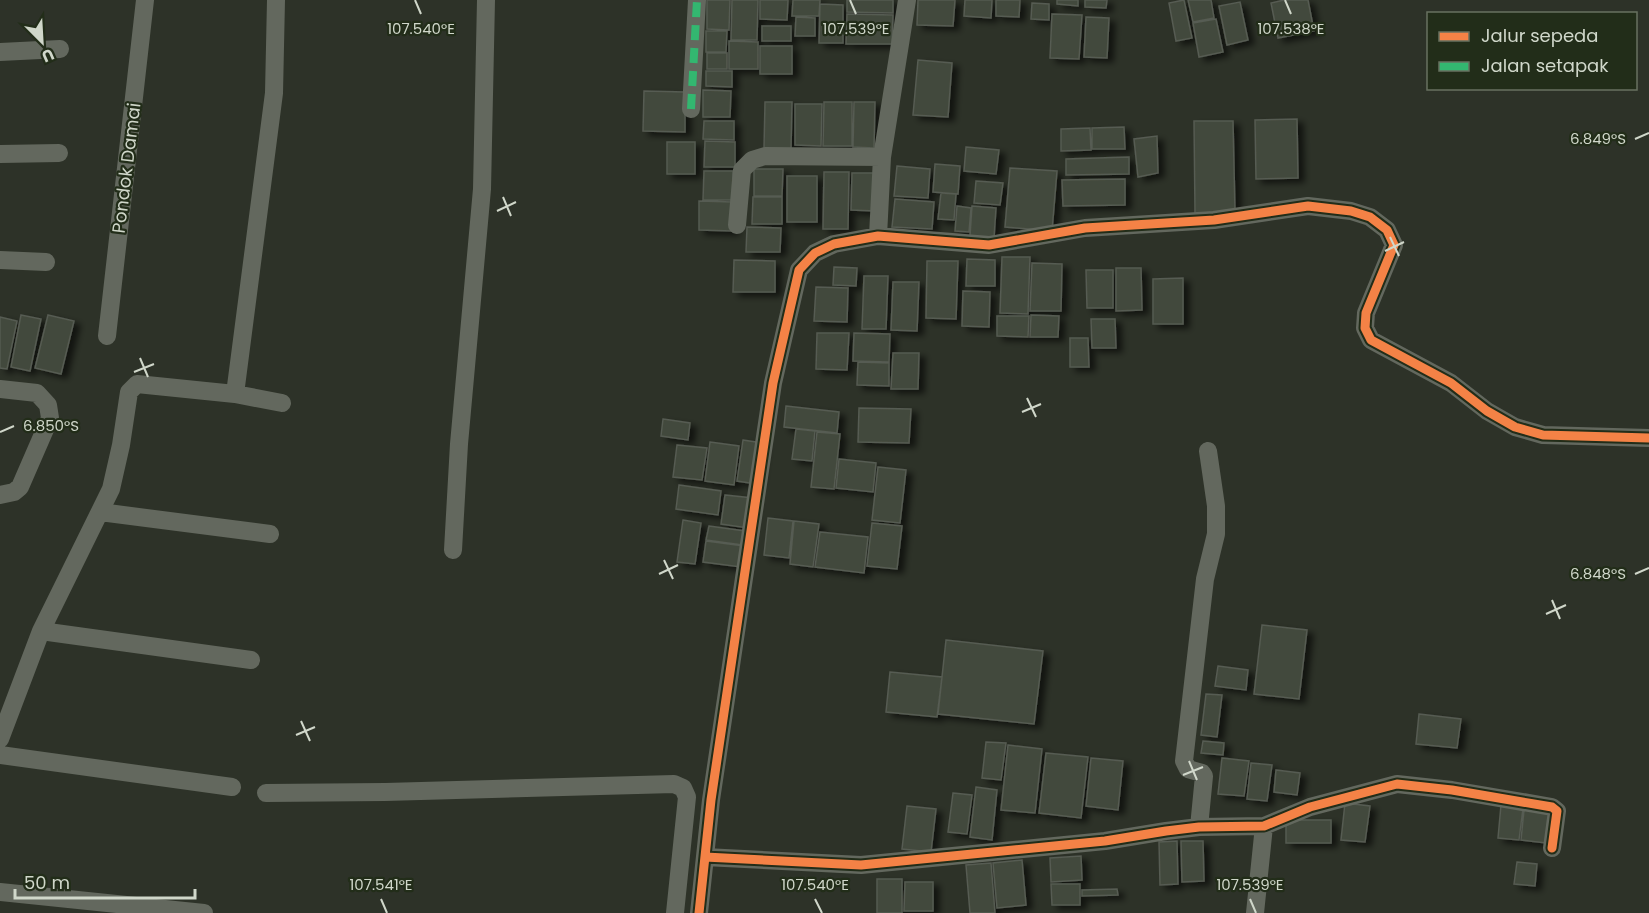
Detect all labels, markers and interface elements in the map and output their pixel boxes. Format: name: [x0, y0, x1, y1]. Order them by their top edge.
north arrow: [12, 12, 72, 72]
legend: [1427, 12, 1637, 90]
text: 107.540°E: [387, 18, 455, 39]
text: 107.539°E: [822, 18, 890, 39]
text: 107.538°E: [1257, 18, 1325, 39]
text: Jalur sepeda: [1481, 23, 1598, 48]
text: U: [38, 42, 58, 68]
text: Jalan setapak: [1481, 53, 1609, 78]
street label: Pondok Damai: [106, 101, 146, 235]
text: 6.849°S: [1570, 128, 1626, 149]
text: 6.850°S: [23, 415, 79, 436]
text: 6.848°S: [1570, 563, 1626, 584]
scale bar: [15, 862, 195, 900]
text: 50 m: [24, 870, 70, 895]
text: 107.541°E: [349, 874, 413, 895]
text: 107.540°E: [781, 874, 849, 895]
text: 107.539°E: [1216, 874, 1284, 895]

